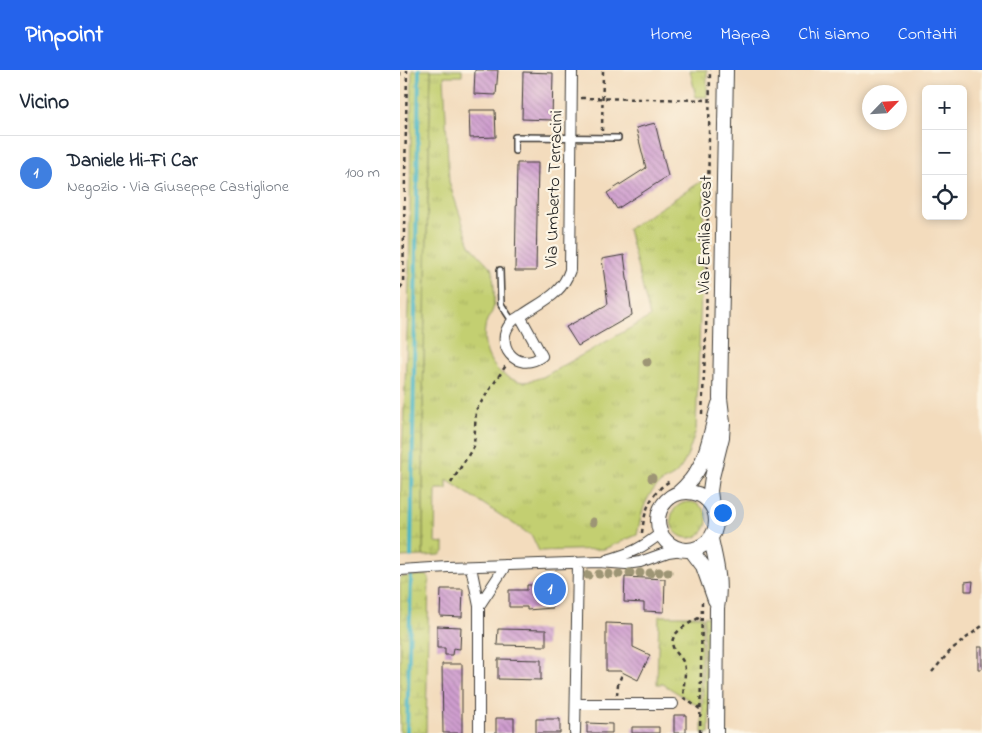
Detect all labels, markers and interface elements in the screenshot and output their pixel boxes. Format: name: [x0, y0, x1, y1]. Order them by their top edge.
text: Pinpoint: [25, 18, 103, 53]
text: Home: [650, 22, 692, 48]
text: Mappa: [720, 22, 770, 48]
text: Chi siamo: [798, 22, 870, 48]
text: Contatti: [898, 22, 957, 48]
north arrow: [862, 85, 907, 130]
map controls: [922, 85, 967, 220]
button: +: [922, 85, 967, 130]
text: Vicino: [20, 88, 69, 118]
street label: Via Umberto Terracini: [539, 110, 571, 269]
button: −: [922, 130, 967, 175]
text: Daniele Hi-Fi Car: [67, 148, 198, 175]
text: 1: [33, 161, 39, 185]
text: 100 m: [345, 161, 380, 185]
text: Negozio · Via Giuseppe Castiglione: [67, 175, 289, 199]
street label: Via Emilia Ovest: [692, 175, 720, 294]
button: locate: [922, 175, 967, 220]
your location: [710, 500, 736, 526]
pin: 1: [534, 570, 566, 608]

